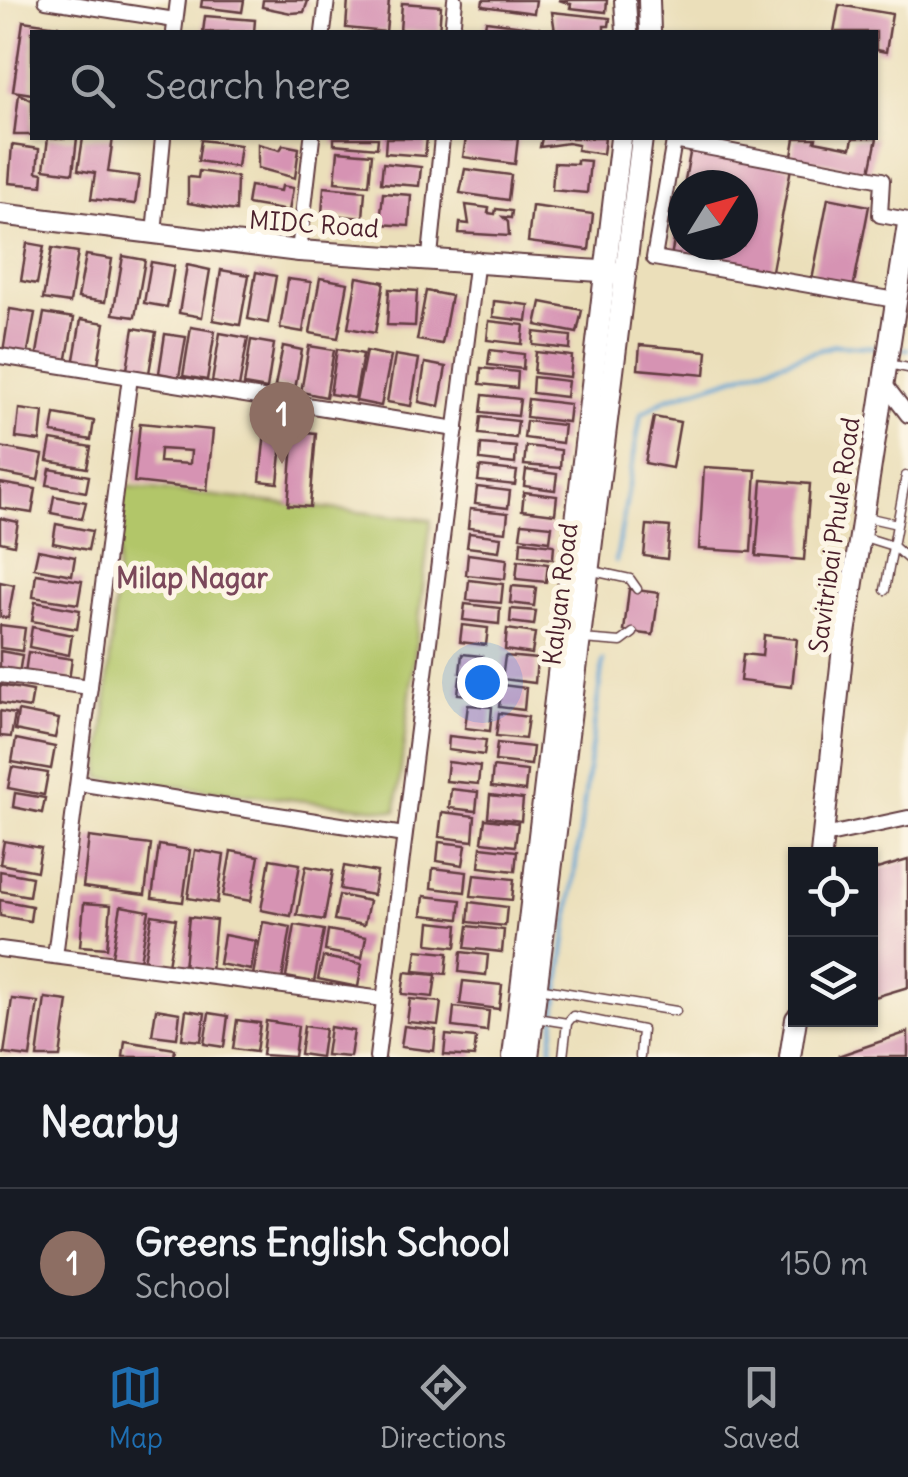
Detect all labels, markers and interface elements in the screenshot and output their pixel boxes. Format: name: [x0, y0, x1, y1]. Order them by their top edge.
search box: [30, 30, 878, 140]
icon: search: [65, 58, 120, 113]
text: Search here: [145, 62, 351, 109]
north arrow: [668, 170, 758, 260]
street label: MIDC Road: [248, 204, 380, 244]
pin: 1: [250, 382, 314, 464]
street label: Savitribai Phule Road: [802, 415, 866, 655]
street label: Kalyan Road: [535, 521, 585, 667]
district label: Milap Nagar: [116, 560, 268, 596]
your location: [457, 657, 508, 708]
map controls: [788, 847, 878, 1027]
button: locate: [788, 847, 878, 937]
button: layers: [788, 937, 878, 1027]
text: Nearby: [40, 1096, 179, 1148]
text: Greens English School: [135, 1219, 510, 1266]
text: 1: [66, 1243, 79, 1284]
text: 150 m: [780, 1243, 868, 1284]
text: School: [135, 1266, 231, 1307]
tab: Map: [108, 1360, 163, 1456]
tab: Directions: [380, 1360, 506, 1456]
tab: Saved: [723, 1360, 800, 1456]

